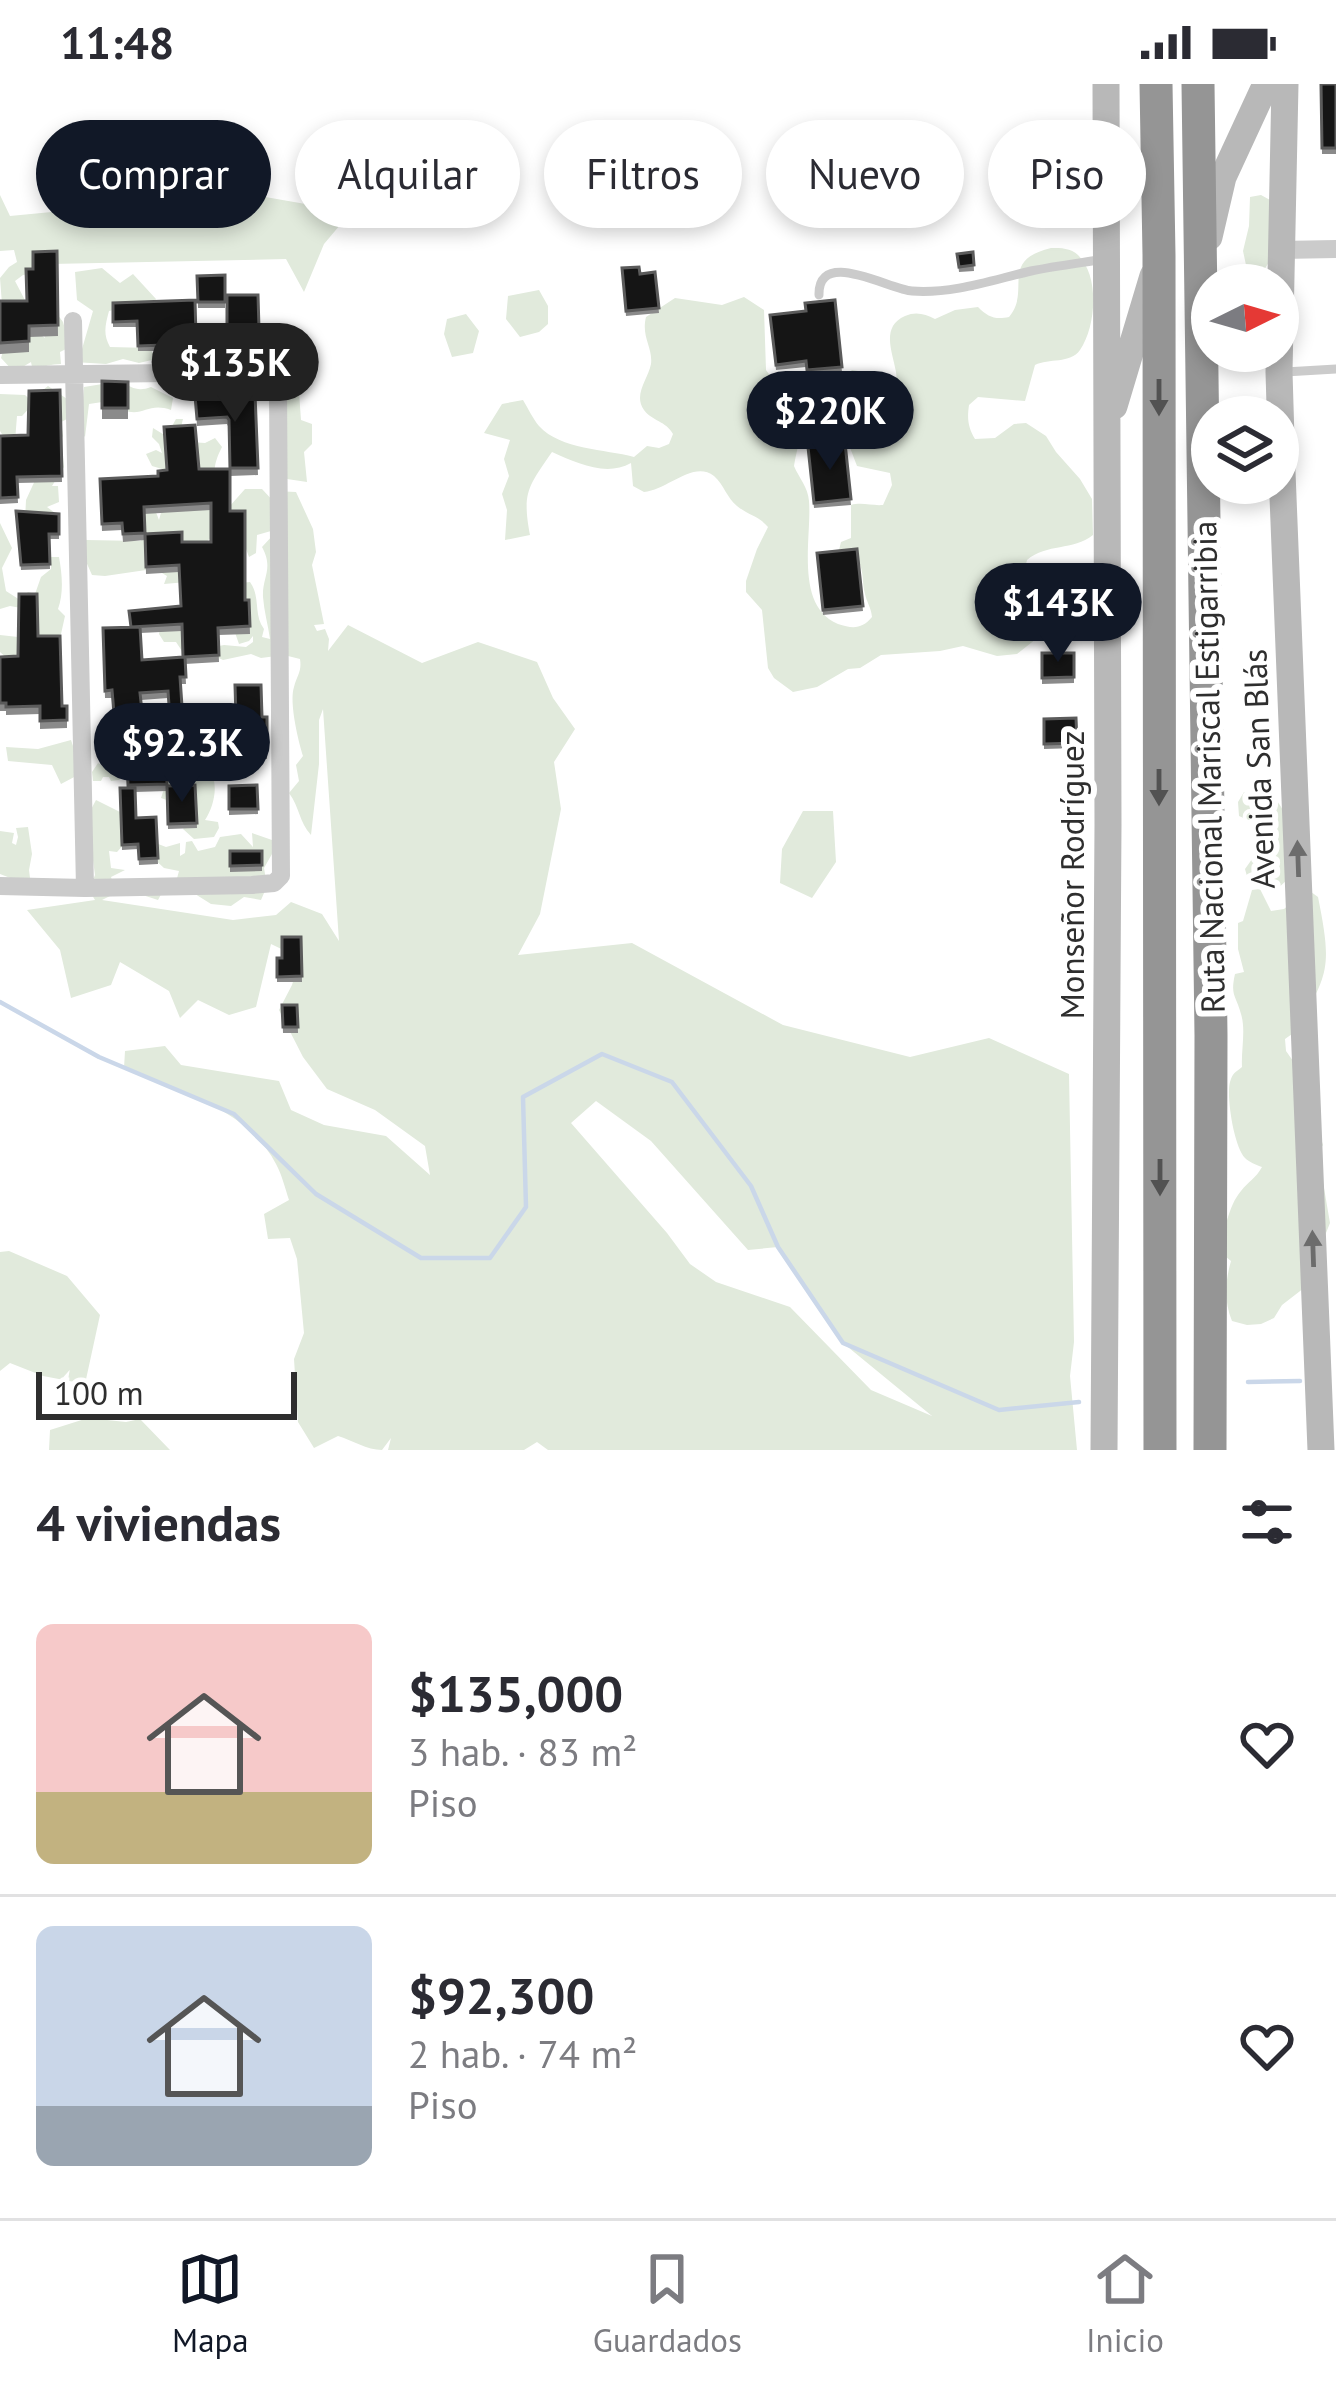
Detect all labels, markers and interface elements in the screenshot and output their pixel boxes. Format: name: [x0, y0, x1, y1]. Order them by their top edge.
text: 11:48: [60, 13, 174, 71]
chip: Comprar: [36, 120, 271, 228]
chip: Alquilar: [295, 120, 520, 228]
chip: Filtros: [544, 120, 742, 228]
chip: Nuevo: [766, 120, 964, 228]
chip: Piso: [988, 120, 1146, 228]
north arrow: [1191, 264, 1299, 372]
map controls: [1191, 264, 1299, 504]
pin: $135K: [151, 323, 319, 425]
text: $135K: [179, 336, 291, 387]
pin: $220K: [746, 371, 914, 473]
one-way arrow: [1149, 379, 1169, 417]
text: $220K: [774, 384, 886, 435]
button: layers: [1191, 396, 1299, 504]
street label: Ruta Nacional Mariscal Estigarribia: [1182, 520, 1234, 1014]
pin: $143K: [974, 563, 1142, 665]
text: $143K: [1002, 576, 1114, 627]
street label: Avenida San Blás: [1232, 648, 1284, 890]
pin: $92.3K: [84, 703, 280, 805]
text: $92.3K: [121, 716, 243, 767]
street label: Monseñor Rodríguez: [1050, 731, 1093, 1019]
one-way arrow: [1149, 769, 1169, 807]
one-way arrow: [1288, 839, 1307, 877]
one-way arrow: [1150, 1159, 1170, 1197]
one-way arrow: [1303, 1229, 1322, 1267]
scale bar: [36, 1366, 297, 1419]
text: 100 m: [54, 1371, 144, 1414]
text: 4 viviendas: [36, 1489, 281, 1555]
icon: filters: [1234, 1489, 1300, 1555]
text: $135,000: [408, 1660, 623, 1726]
icon: home: [132, 1672, 276, 1816]
icon: heart: [1234, 1711, 1300, 1777]
text: 3 hab. · 83 m²: [408, 1726, 637, 1777]
text: Piso: [408, 1777, 478, 1828]
text: $92,300: [408, 1962, 594, 2028]
icon: home: [132, 1974, 276, 2118]
icon: heart: [1234, 2013, 1300, 2079]
text: 2 hab. · 74 m²: [408, 2028, 637, 2079]
text: Piso: [408, 2079, 478, 2130]
tab: Mapa: [172, 2246, 249, 2361]
tab: Guardados: [593, 2246, 742, 2361]
tab: Inicio: [1086, 2246, 1164, 2361]

